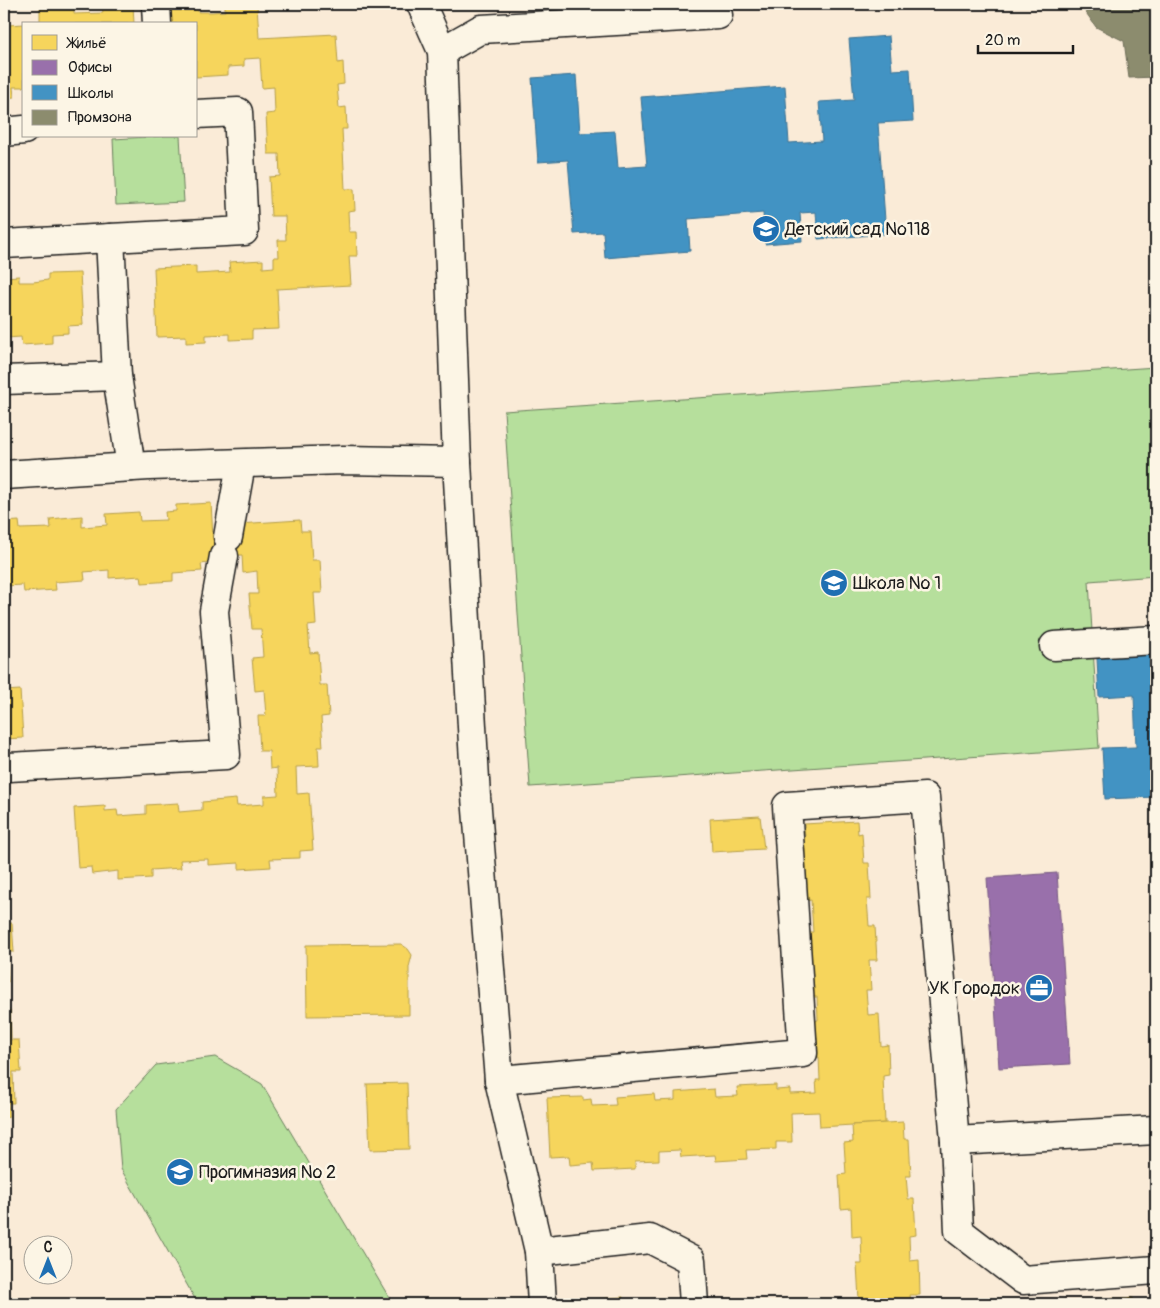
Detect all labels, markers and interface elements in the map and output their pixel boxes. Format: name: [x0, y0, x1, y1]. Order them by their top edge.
legend: [22, 22, 198, 138]
scale bar: [978, 22, 1072, 54]
text: 20 m: [985, 31, 1020, 50]
text: Жильё: [66, 34, 107, 53]
text: Офисы: [68, 58, 112, 77]
text: Школы: [68, 84, 114, 103]
text: Промзона: [68, 108, 132, 127]
school or university icon: Детский сад №118: [751, 214, 781, 244]
place label: Детский сад №118: [784, 218, 930, 241]
school or university icon: Школа № 1: [819, 568, 849, 598]
place label: Школа № 1: [853, 572, 941, 595]
office icon: УК Городок: [1024, 973, 1054, 1003]
place label: УК Городок: [929, 977, 1020, 1000]
school or university icon: Прогимназия № 2: [165, 1157, 195, 1187]
place label: Прогимназия № 2: [199, 1161, 336, 1184]
north arrow: [22, 1236, 72, 1286]
text: С: [44, 1239, 53, 1256]

